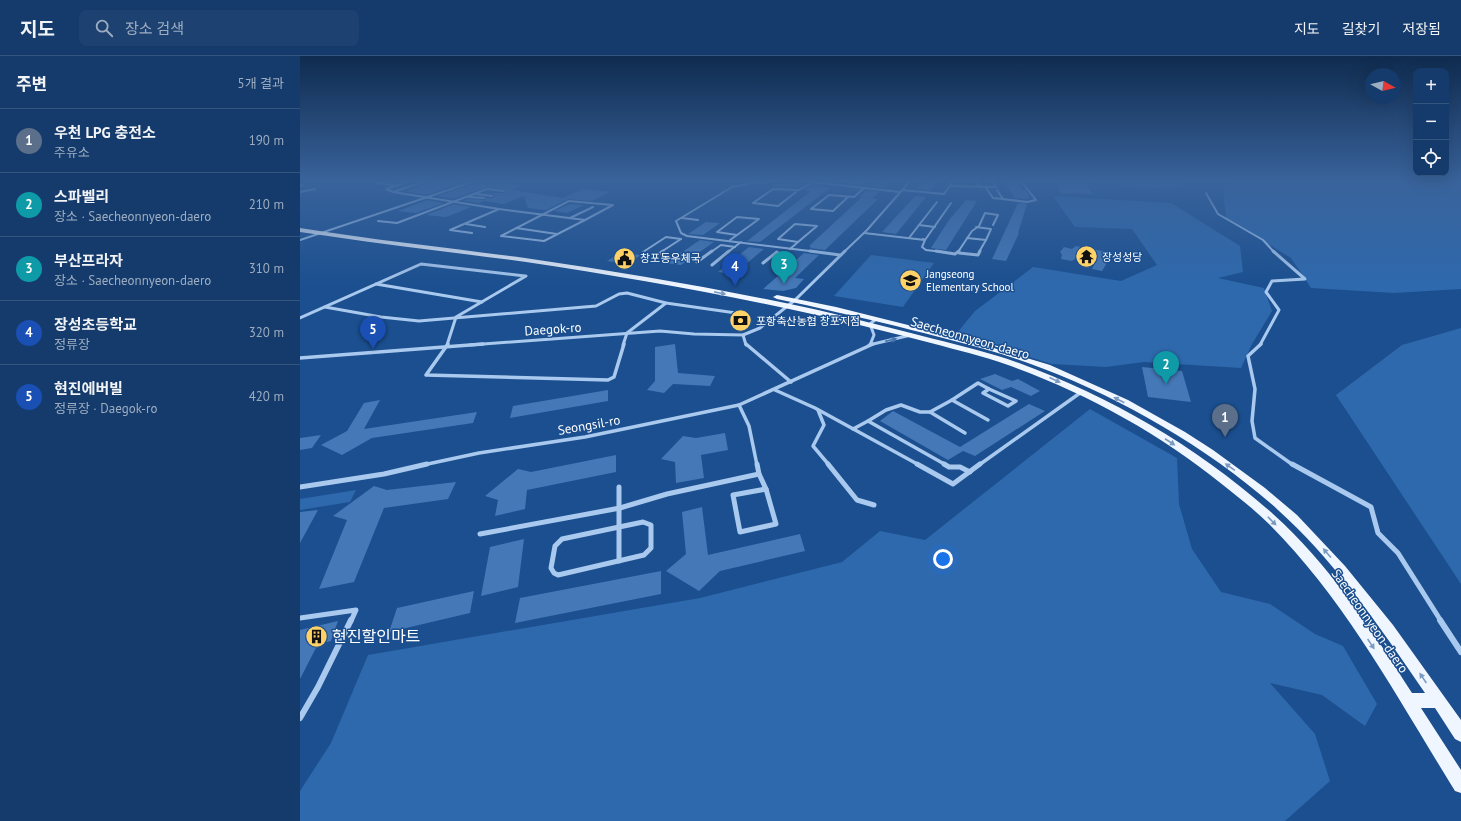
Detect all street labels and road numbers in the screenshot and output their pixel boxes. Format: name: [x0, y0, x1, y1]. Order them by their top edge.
street label: Saecheonnyeon-daero: [909, 313, 1031, 363]
street label: Daegok-ro: [524, 319, 582, 339]
street label: Seongsil-ro: [556, 411, 622, 439]
street label: Saecheonnyeon-daero: [1328, 566, 1412, 676]

